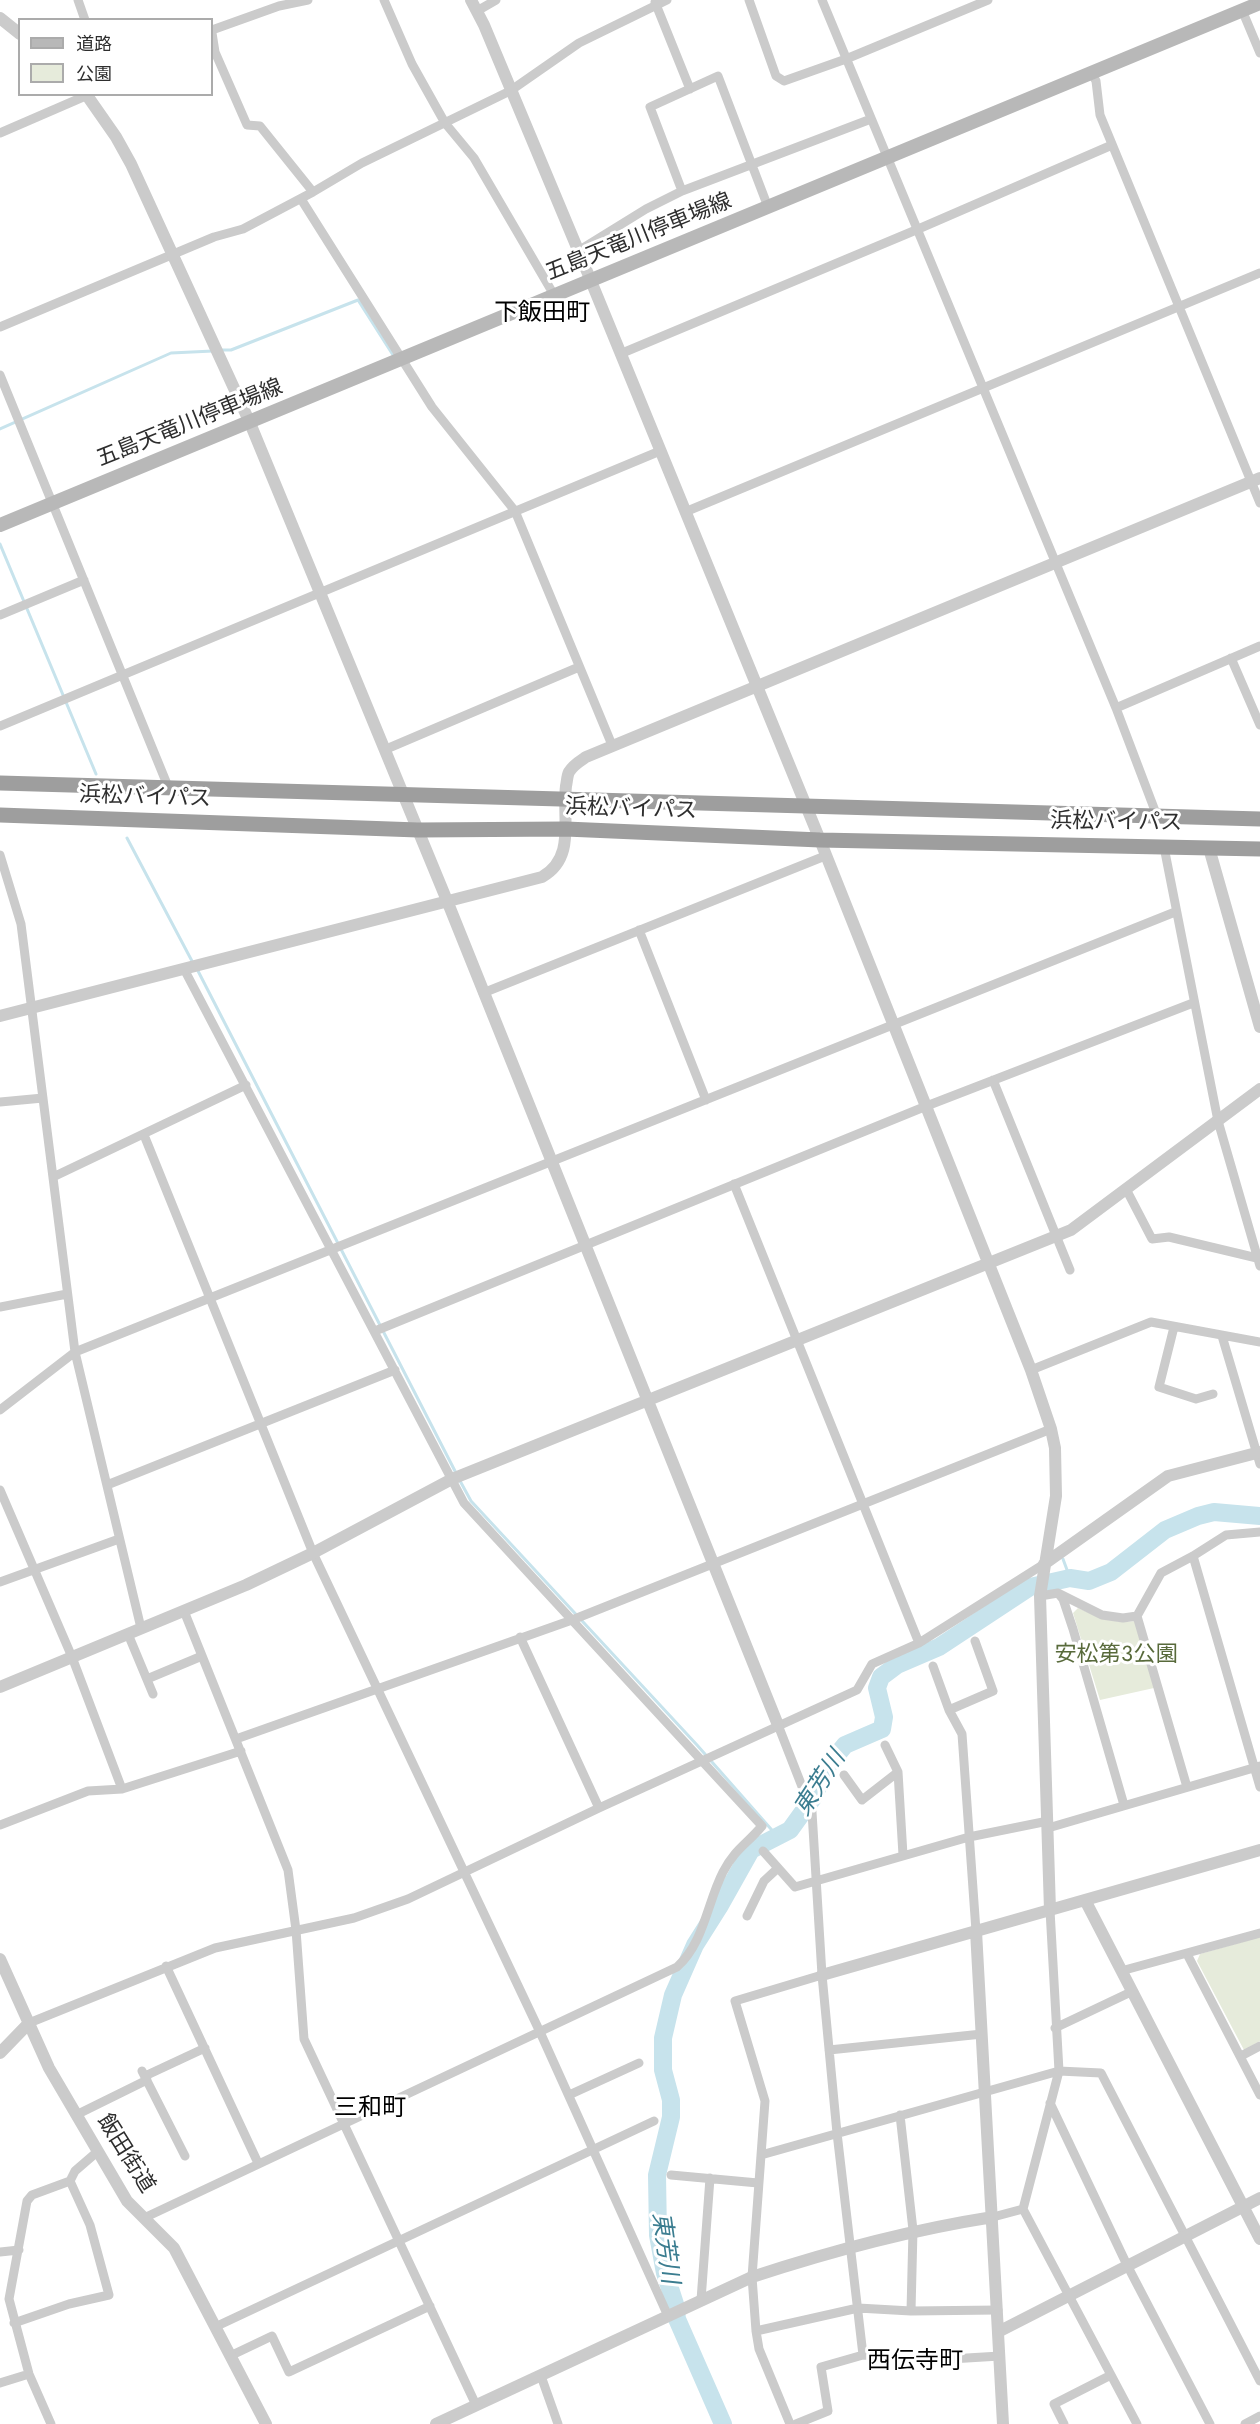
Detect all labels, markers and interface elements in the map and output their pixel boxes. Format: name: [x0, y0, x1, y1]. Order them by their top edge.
legend: [18, 18, 213, 96]
text: 道路: [76, 31, 112, 57]
text: 公園: [76, 61, 112, 87]
street label: 五島天竜川停車場線: [542, 189, 736, 287]
district label: 下飯田町: [494, 300, 590, 328]
street label: 五島天竜川停車場線: [93, 375, 287, 473]
street label: 浜松バイパス: [79, 783, 211, 813]
street label: 浜松バイパス: [565, 795, 697, 825]
street label: 浜松バイパス: [1050, 809, 1182, 837]
park label: 安松第３公園: [1055, 1643, 1177, 1669]
water label: 東芳川: [789, 1746, 853, 1822]
district label: 三和町: [334, 2095, 406, 2123]
street label: 飯田街道: [90, 2110, 160, 2198]
water label: 東芳川: [645, 2210, 683, 2286]
district label: 西伝寺町: [867, 2348, 963, 2376]

